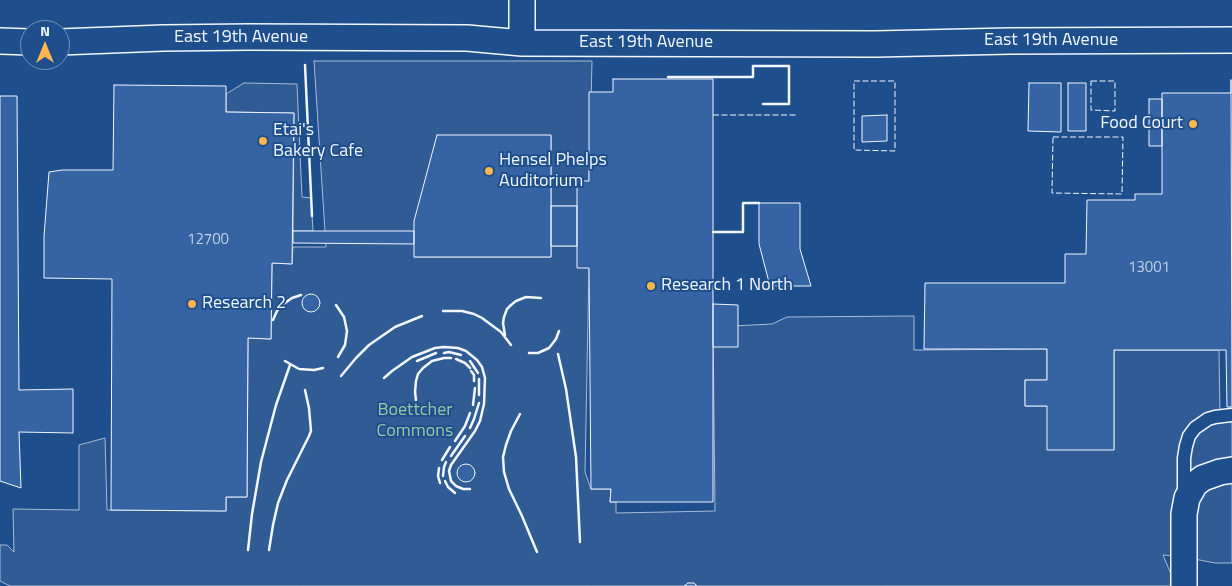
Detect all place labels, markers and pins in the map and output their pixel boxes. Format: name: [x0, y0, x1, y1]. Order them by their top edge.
place label: Food Court: [1100, 113, 1183, 135]
marker: Food Court: [1187, 118, 1199, 130]
place label: Etai's Bakery Cafe: [273, 120, 363, 162]
marker: Etai's Bakery Cafe: [257, 135, 269, 147]
place label: Hensel Phelps Auditorium: [499, 150, 607, 192]
marker: Hensel Phelps Auditorium: [483, 165, 495, 177]
place label: Research 1 North: [661, 275, 793, 297]
marker: Research 1 North: [645, 280, 657, 292]
place label: Research 2: [202, 293, 286, 315]
marker: Research 2: [186, 298, 198, 310]

